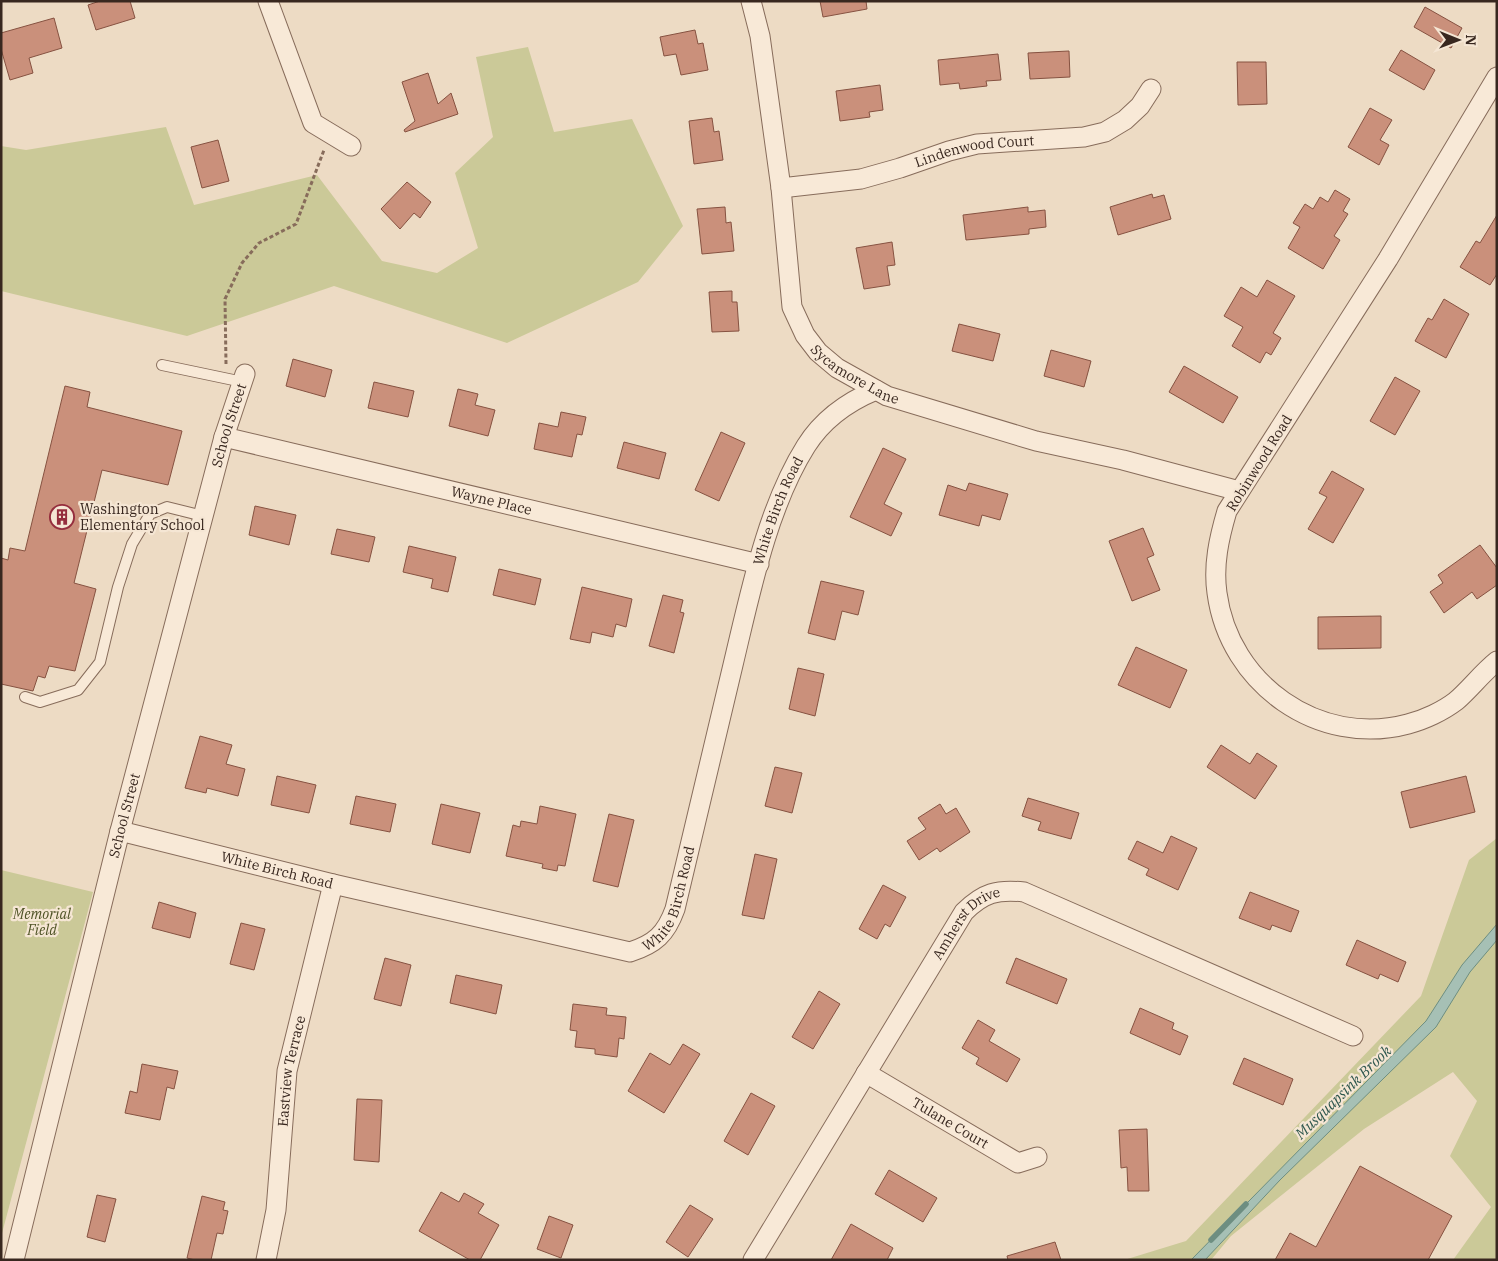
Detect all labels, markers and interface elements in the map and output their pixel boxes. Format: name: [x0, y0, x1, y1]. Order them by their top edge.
north arrow: [1433, 15, 1483, 65]
text: N: [1462, 35, 1480, 46]
street label: Lindenwood Court: [912, 131, 1035, 171]
street label: Sycamore Lane: [807, 341, 901, 408]
street label: School Street: [207, 381, 250, 469]
street label: Robinwood Road: [1222, 411, 1296, 515]
street label: White Birch Road: [749, 453, 807, 567]
street label: Wayne Place: [449, 482, 534, 519]
place label: Washington Elementary School: [80, 500, 205, 534]
building icon: Washington Elementary School: [49, 504, 75, 530]
street label: School Street: [105, 771, 144, 860]
street label: White Birch Road: [639, 844, 699, 955]
street label: White Birch Road: [219, 847, 336, 893]
street label: Amherst Drive: [928, 883, 1002, 963]
park label: Memorial Field: [12, 905, 72, 939]
street label: Eastview Terrace: [274, 1014, 309, 1127]
water label: Musquapsink Brook: [1290, 1041, 1395, 1144]
street label: Tulane Court: [909, 1093, 992, 1153]

